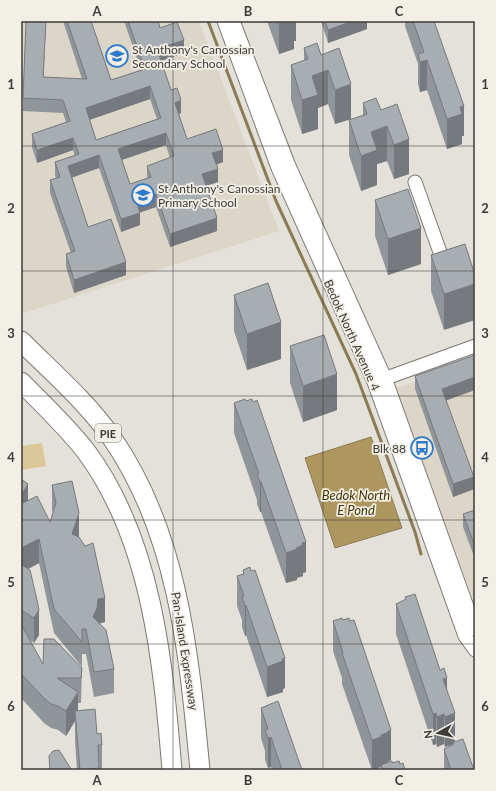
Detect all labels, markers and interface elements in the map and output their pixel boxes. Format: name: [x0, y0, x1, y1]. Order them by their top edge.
text: A: [91, 3, 102, 19]
text: B: [244, 3, 253, 19]
text: C: [395, 3, 404, 19]
place label: St Anthony's Canossian Secondary School: [132, 42, 255, 71]
school or university icon: St Anthony's Canossian Secondary School: [104, 43, 130, 69]
text: 1: [7, 76, 15, 92]
text: 1: [481, 76, 489, 92]
place label: St Anthony's Canossian Primary School: [158, 181, 281, 210]
school or university icon: St Anthony's Canossian Primary School: [130, 182, 156, 208]
text: 2: [7, 200, 15, 216]
text: 2: [481, 200, 489, 216]
street label: Bedok North Avenue 4: [321, 277, 383, 393]
text: 3: [7, 325, 15, 341]
text: 3: [481, 325, 489, 341]
road number: PIE: [95, 424, 121, 442]
bus stop icon: Blk 88: [409, 435, 435, 461]
place label: Blk 88: [372, 441, 406, 456]
text: 4: [7, 449, 15, 465]
text: 4: [481, 449, 489, 465]
water label: Bedok North E Pond: [322, 487, 390, 518]
text: 5: [7, 574, 15, 590]
text: 5: [481, 574, 489, 590]
street label: Pan-Island Expressway: [168, 591, 202, 712]
text: 6: [7, 698, 15, 714]
text: 6: [481, 698, 489, 714]
north arrow: [418, 713, 458, 753]
text: N: [421, 729, 435, 740]
text: A: [91, 772, 102, 788]
text: B: [244, 772, 253, 788]
text: C: [395, 772, 404, 788]

